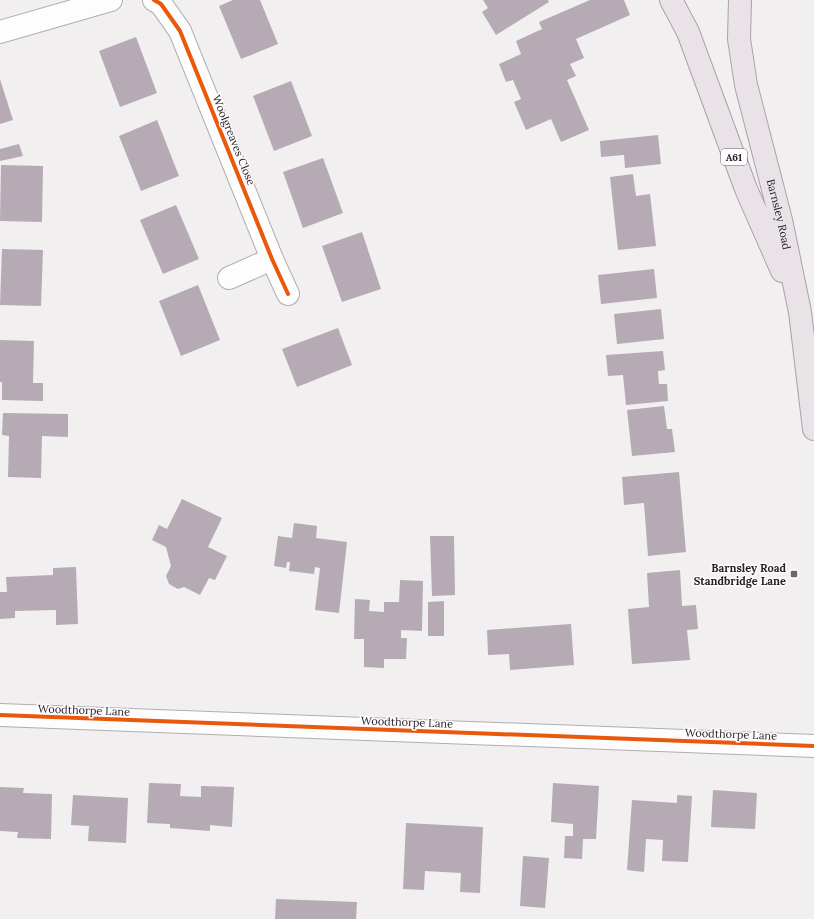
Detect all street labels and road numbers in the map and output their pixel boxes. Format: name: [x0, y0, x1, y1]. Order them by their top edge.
street label: Woolgreaves Close: [209, 93, 259, 187]
road number: A61: [721, 149, 747, 165]
street label: Barnsley Road: [764, 177, 794, 251]
street label: Woodthorpe Lane: [38, 701, 130, 719]
street label: Woodthorpe Lane: [361, 713, 453, 731]
street label: Woodthorpe Lane: [685, 725, 777, 743]

